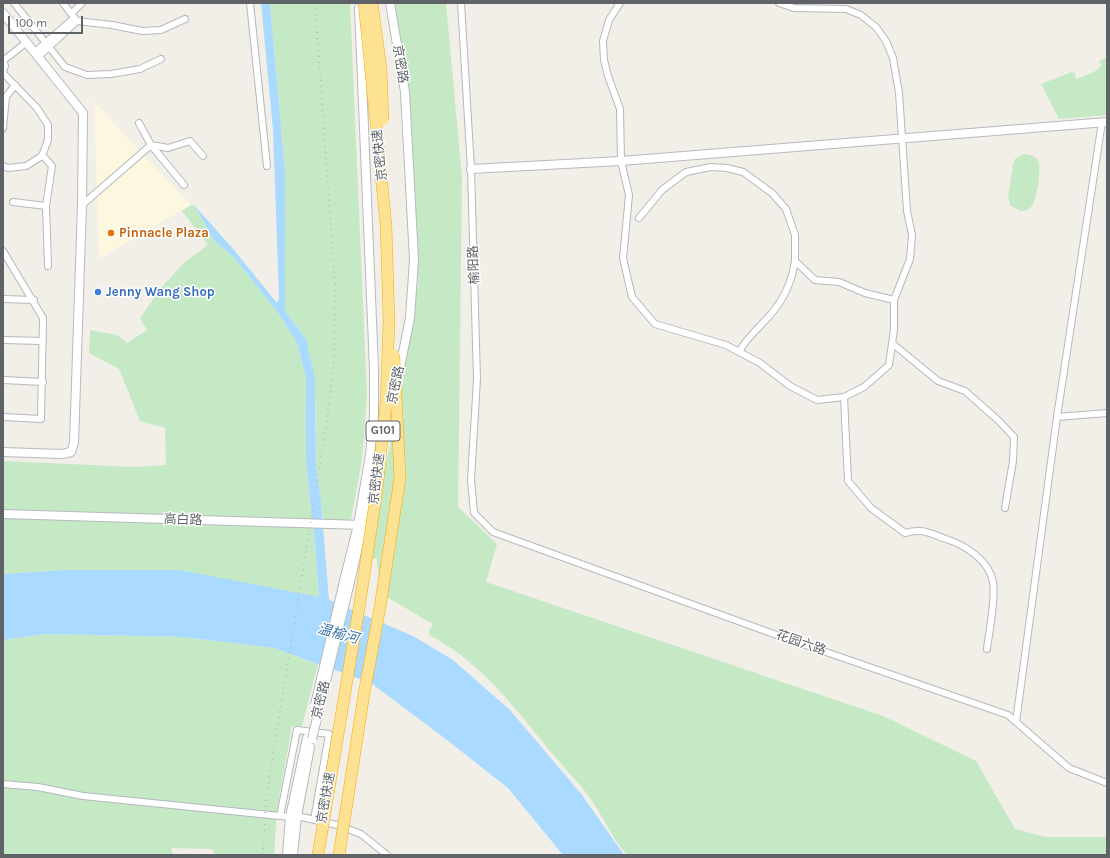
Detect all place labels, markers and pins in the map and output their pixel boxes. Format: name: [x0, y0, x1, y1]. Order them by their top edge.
place label: Pinnacle Plaza: [119, 225, 209, 241]
marker: Pinnacle Plaza: [106, 228, 116, 238]
place label: Jenny Wang Shop: [106, 284, 215, 300]
marker: Jenny Wang Shop: [93, 287, 103, 297]

